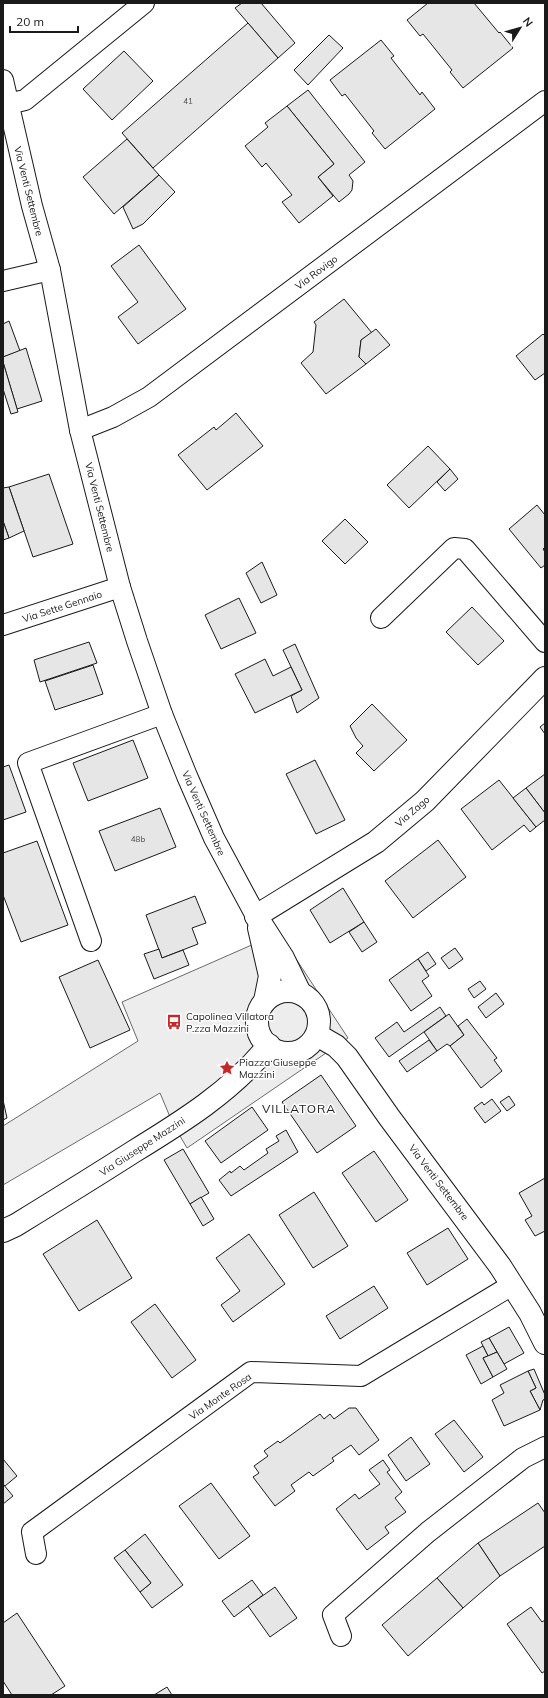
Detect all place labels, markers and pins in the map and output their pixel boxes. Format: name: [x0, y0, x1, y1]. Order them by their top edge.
place label: Capolinea Villatora P.zza Mazzini: [186, 1010, 274, 1035]
bus stop icon: Capolinea Villatora P.zza Mazzini: [165, 1013, 183, 1031]
place label: Piazza Giuseppe Mazzini: [239, 1056, 316, 1081]
place icon: Piazza Giuseppe Mazzini: [218, 1059, 236, 1077]

